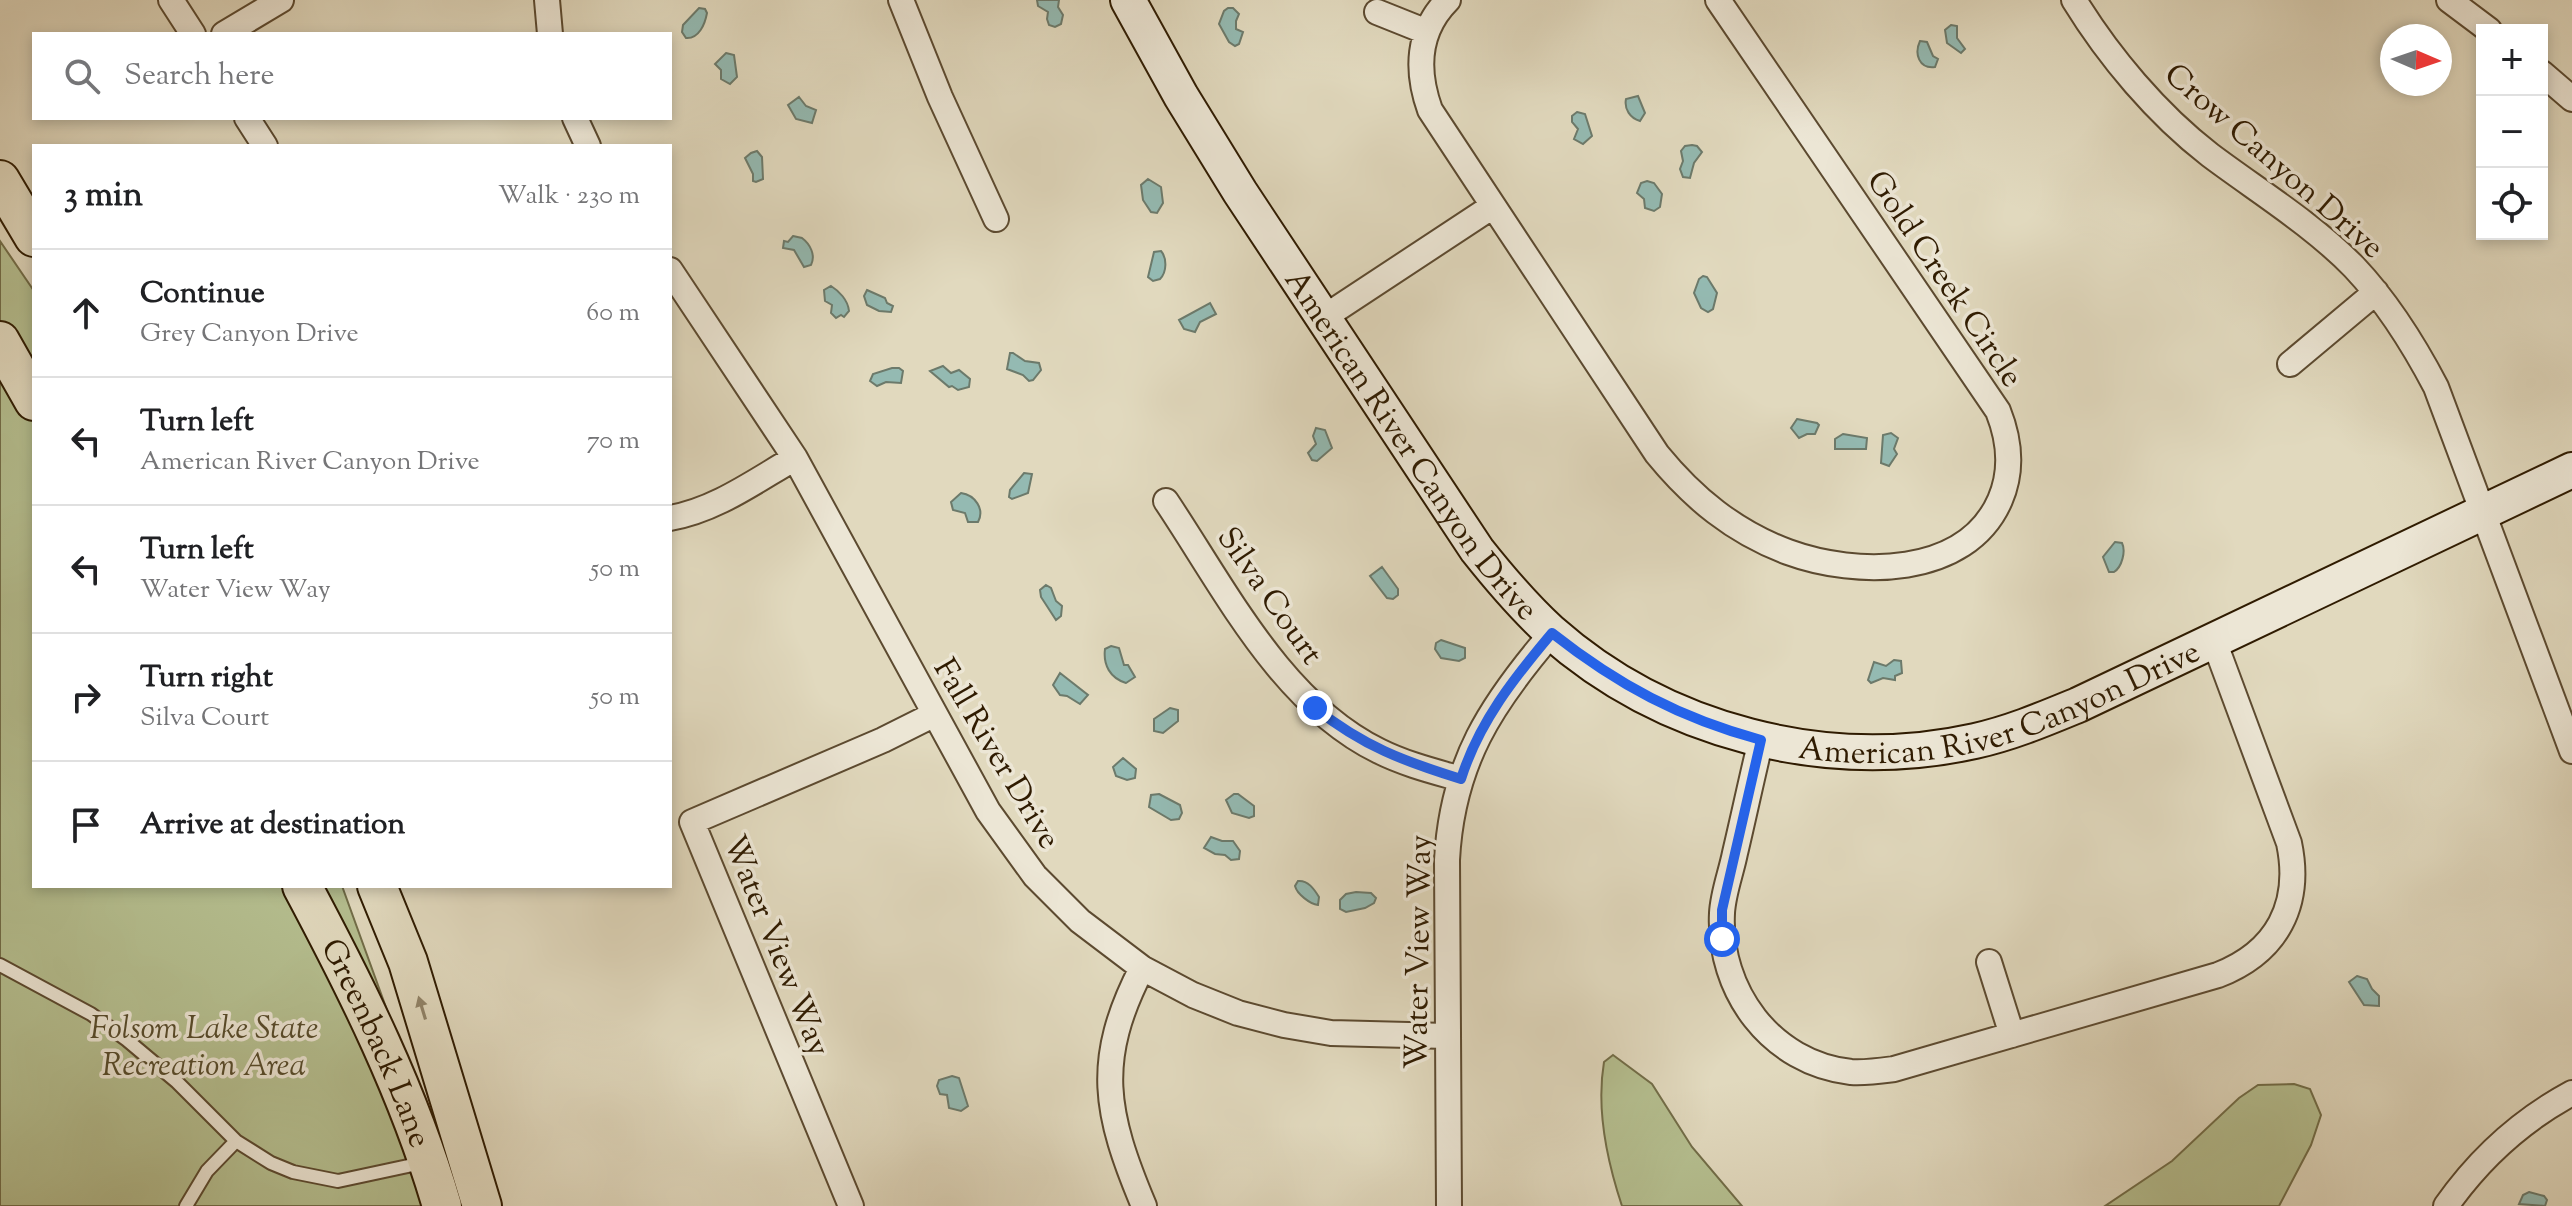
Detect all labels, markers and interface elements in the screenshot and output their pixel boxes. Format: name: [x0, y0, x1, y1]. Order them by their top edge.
north arrow: [2380, 24, 2452, 96]
map controls: [2476, 24, 2548, 240]
button: +: [2476, 24, 2548, 96]
search box: [32, 32, 672, 120]
icon: search: [60, 54, 104, 98]
street label: Crow Canyon Drive: [2153, 54, 2393, 271]
text: Search here: [124, 55, 274, 98]
button: −: [2476, 96, 2548, 168]
street label: Gold Creek Circle: [1854, 162, 2033, 397]
button: locate: [2476, 168, 2548, 240]
text: 3 min: [64, 172, 143, 221]
text: Walk · 230 m: [498, 178, 640, 215]
street label: American River Canyon Drive: [1272, 261, 1547, 633]
text: Continue: [140, 273, 265, 316]
icon: ahead: [64, 291, 108, 335]
text: 60 m: [586, 295, 640, 332]
text: Grey Canyon Drive: [140, 316, 359, 353]
text: Turn left: [140, 401, 254, 444]
icon: left: [64, 419, 108, 463]
text: 70 m: [587, 423, 640, 460]
text: American River Canyon Drive: [140, 444, 480, 481]
street label: Silva Court: [1204, 518, 1333, 675]
text: Turn left: [140, 529, 254, 572]
icon: left: [64, 547, 108, 591]
text: 50 m: [590, 551, 640, 588]
text: Water View Way: [140, 572, 331, 609]
street label: American River Canyon Drive: [1796, 630, 2208, 778]
street label: Fall River Drive: [920, 651, 1071, 859]
text: Turn right: [140, 657, 273, 700]
icon: right: [64, 675, 108, 719]
text: 50 m: [590, 679, 640, 716]
route end: [1297, 690, 1333, 726]
text: Silva Court: [140, 700, 269, 737]
icon: arrive: [64, 803, 108, 847]
text: Arrive at destination: [140, 804, 405, 847]
street label: Water View Way: [710, 829, 841, 1064]
street label: Water View Way: [1395, 834, 1445, 1070]
route start: [1704, 921, 1740, 957]
street label: Greenback Lane: [308, 931, 441, 1154]
one-way arrow: [415, 995, 428, 1019]
park label: Folsom Lake State Recreation Area: [90, 1007, 318, 1090]

